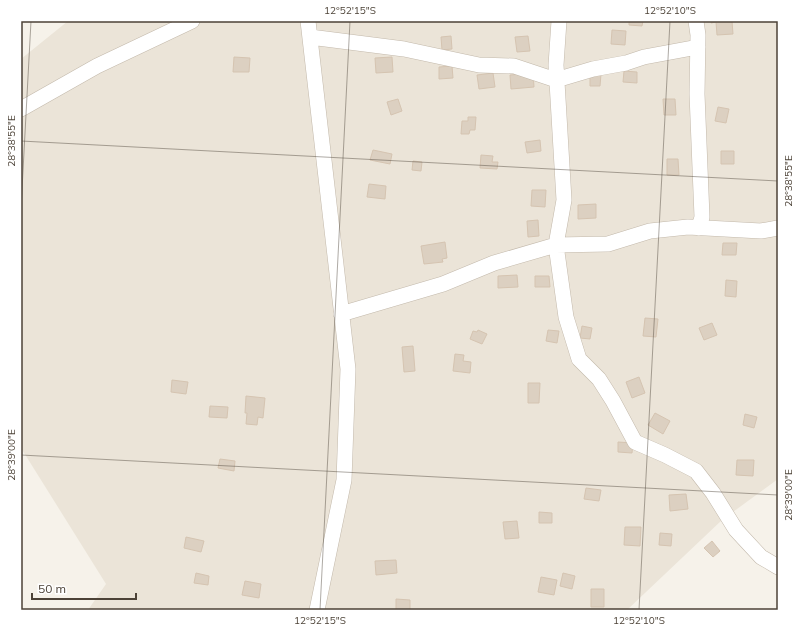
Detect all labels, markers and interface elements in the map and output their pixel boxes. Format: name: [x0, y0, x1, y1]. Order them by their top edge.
text: 12°52'15"S: [324, 4, 376, 17]
text: 12°52'10"S: [644, 4, 696, 17]
text: 28°38'55"E: [5, 115, 18, 167]
text: 28°38'55"E: [782, 155, 795, 207]
text: 28°39'00"E: [5, 429, 18, 481]
text: 28°39'00"E: [782, 469, 795, 521]
scale bar: [32, 575, 136, 601]
text: 50 m: [38, 581, 66, 596]
text: 12°52'15"S: [294, 614, 346, 627]
text: 12°52'10"S: [613, 614, 665, 627]

